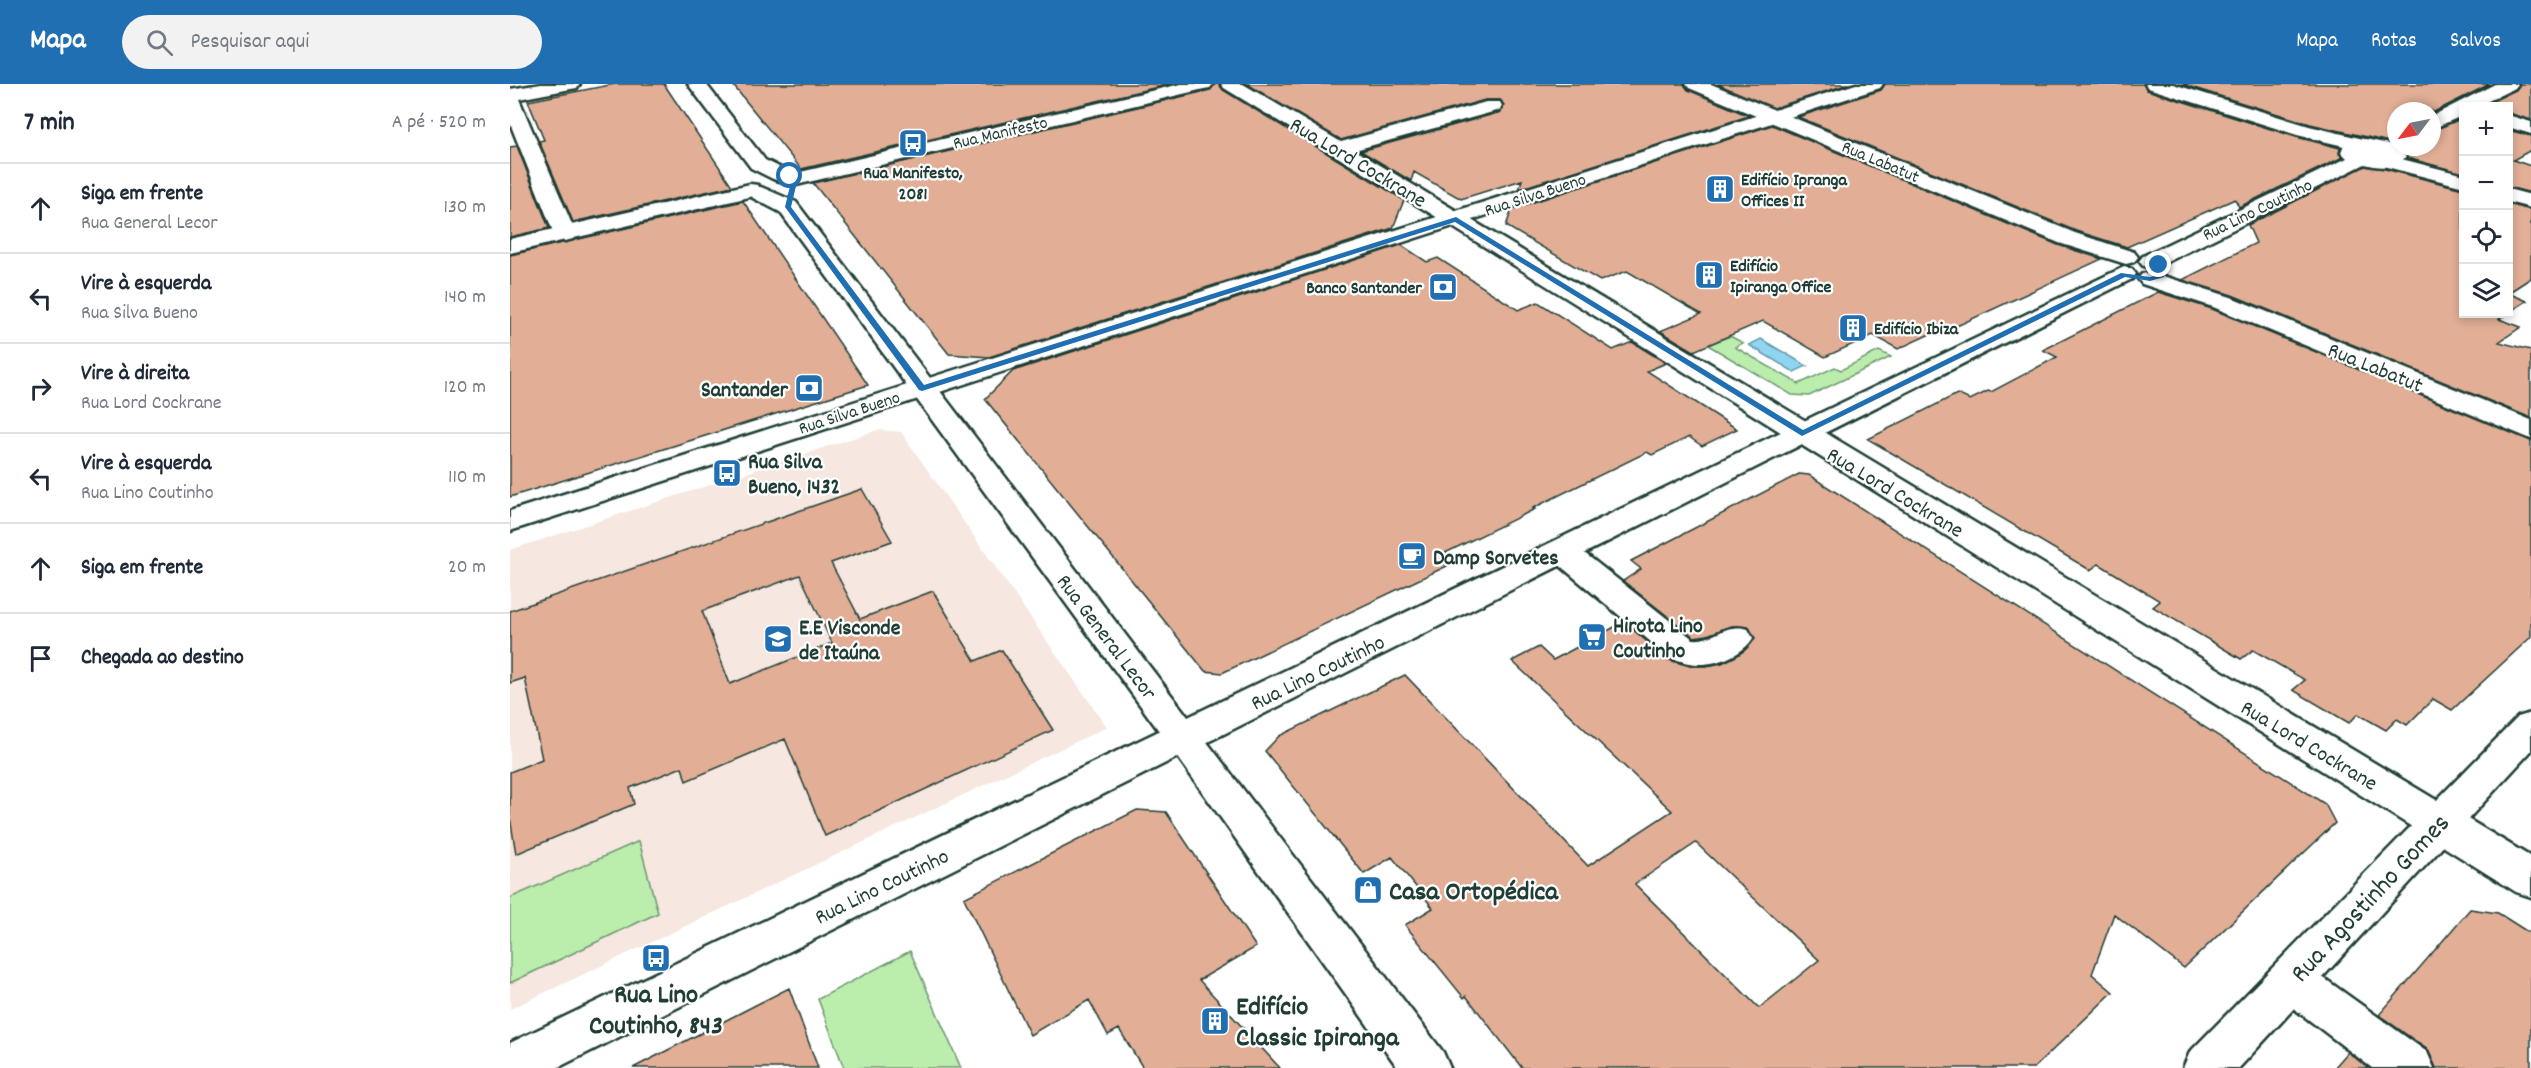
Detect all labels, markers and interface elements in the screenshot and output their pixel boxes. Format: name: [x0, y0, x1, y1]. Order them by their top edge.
search box: [122, 15, 542, 69]
text: Mapa: [30, 22, 86, 62]
icon: search: [143, 26, 176, 59]
text: Pesquisar aqui: [191, 27, 309, 58]
text: Mapa: [2296, 27, 2338, 57]
text: Rotas: [2371, 27, 2417, 57]
text: Salvos: [2450, 27, 2501, 57]
north arrow: [2387, 102, 2441, 156]
map controls: [2459, 102, 2513, 318]
button: +: [2459, 102, 2513, 156]
text: 7 min: [24, 105, 75, 142]
text: A pé · 520 m: [392, 109, 486, 137]
street label: Rua Manifesto: [951, 111, 1050, 157]
street label: Rua Lord Cockrane: [1283, 111, 1431, 217]
bus stop icon: Rua Manifesto, 2081: [897, 127, 929, 159]
street label: Rua Labatut: [1837, 136, 1923, 191]
button: −: [2459, 156, 2513, 210]
route start: [776, 162, 802, 188]
place label: Rua Manifesto, 2081: [863, 162, 963, 208]
street label: Rua Silva Bueno: [1482, 168, 1590, 225]
place label: Edifício Ipranga Offices II: [1741, 169, 1847, 215]
building icon: Edifício Ipranga Offices II: [1704, 173, 1736, 205]
street label: Rua Lino Coutinho: [2199, 174, 2317, 249]
text: Siga em frente: [81, 179, 203, 210]
icon: ahead: [24, 192, 57, 225]
text: 130 m: [444, 194, 486, 222]
text: Rua General Lecor: [81, 210, 218, 238]
button: locate: [2459, 210, 2513, 264]
route end: [2145, 251, 2171, 277]
place label: Edifício Ipiranga Office: [1730, 255, 1832, 301]
building icon: Edifício Ipiranga Office: [1693, 259, 1725, 291]
button: layers: [2459, 264, 2513, 318]
text: Vire à esquerda: [81, 269, 211, 300]
bank icon: Banco Santander: [1427, 271, 1459, 303]
place label: Banco Santander: [1306, 277, 1422, 302]
icon: left: [24, 282, 57, 315]
text: 140 m: [444, 284, 486, 312]
text: Rua Silva Bueno: [81, 300, 198, 328]
building icon: Edifício Ibiza: [1837, 312, 1869, 344]
place label: Edifício Ibiza: [1874, 318, 1959, 343]
street label: Rua Labatut: [2322, 336, 2427, 402]
text: Vire à direita: [81, 359, 189, 390]
icon: right: [24, 372, 57, 405]
bank icon: Santander: [793, 372, 825, 404]
text: 120 m: [444, 374, 486, 402]
place label: Santander: [701, 376, 789, 407]
street label: Rua Silva Bueno: [796, 386, 904, 443]
text: Rua Lord Cockrane: [81, 390, 222, 418]
street label: Rua Lord Cockrane: [1820, 441, 1968, 547]
place label: Rua Silva Bueno, 1432: [748, 448, 840, 504]
text: Vire à esquerda: [81, 449, 211, 480]
bus stop icon: Rua Silva Bueno, 1432: [711, 457, 743, 489]
icon: left: [24, 462, 57, 495]
text: 110 m: [448, 464, 486, 492]
text: Rua Lino Coutinho: [81, 480, 214, 508]
cafe icon: Damp Sorvetes: [1396, 540, 1428, 572]
place label: Damp Sorvetes: [1433, 544, 1559, 575]
icon: ahead: [24, 552, 57, 585]
text: Siga em frente: [81, 553, 203, 584]
text: 20 m: [448, 554, 486, 582]
street label: Rua General Lecor: [1048, 569, 1163, 708]
place label: Hirota Lino Coutinho: [1613, 612, 1703, 668]
place label: E.E Visconde de Itaúna: [799, 614, 901, 670]
supermarket icon: Hirota Lino Coutinho: [1576, 621, 1608, 653]
school or university icon: E.E Visconde de Itaúna: [762, 623, 794, 655]
street label: Rua Lino Coutinho: [1246, 628, 1391, 720]
icon: arrive: [24, 642, 57, 675]
text: Chegada ao destino: [81, 643, 244, 674]
street label: Rua Lord Cockrane: [2234, 694, 2382, 800]
street label: Rua Agostinho Gomes: [2283, 806, 2460, 993]
street label: Rua Lino Coutinho: [810, 842, 955, 934]
shop icon: Casa Ortopédica: [1352, 874, 1384, 906]
place label: Casa Ortopédica: [1389, 874, 1559, 913]
bus stop icon: Rua Lino Coutinho, 843: [640, 942, 672, 974]
place label: Rua Lino Coutinho, 843: [589, 977, 723, 1047]
place label: Edifício Classic Ipiranga: [1236, 989, 1400, 1059]
building icon: Edifício Classic Ipiranga: [1199, 1005, 1231, 1037]

